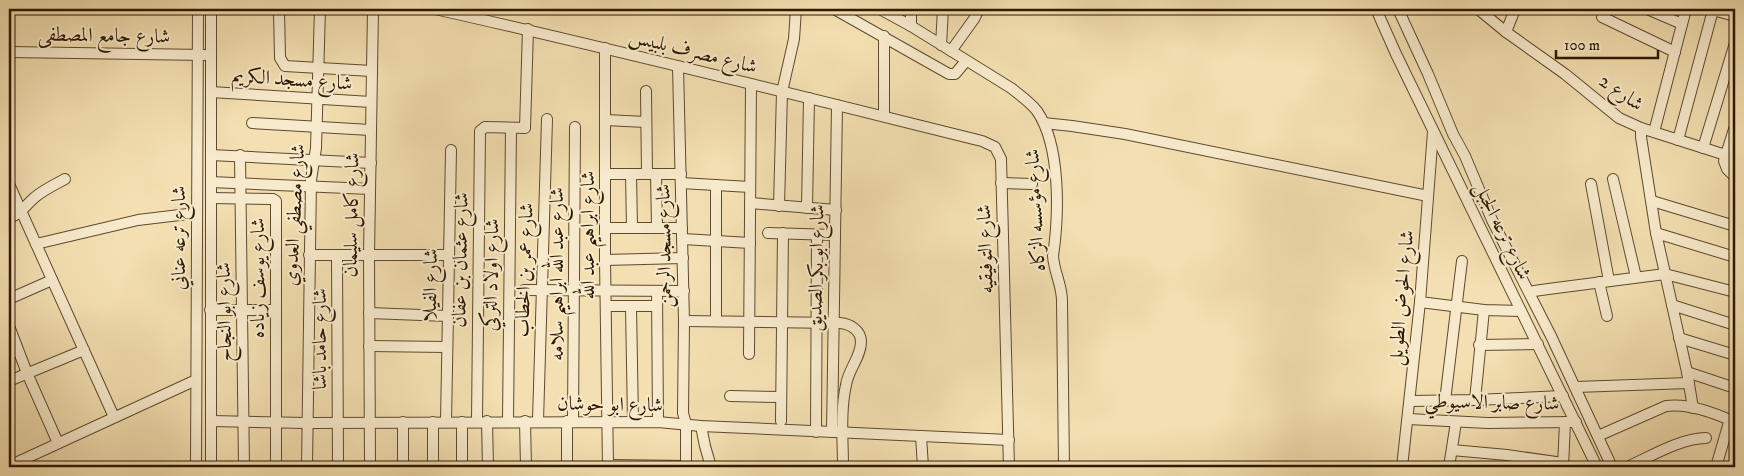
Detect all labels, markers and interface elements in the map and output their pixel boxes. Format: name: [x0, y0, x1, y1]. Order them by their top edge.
street label: شارع جامع المصطفى: [37, 22, 170, 54]
street label: شارع مصرف بلبيس: [625, 24, 760, 84]
scale bar: [1556, 28, 1659, 60]
text: 100 m: [1564, 36, 1600, 55]
street label: شارع مسجد الكريم: [231, 63, 353, 101]
street label: شارع 2: [1592, 69, 1648, 121]
street label: شارع مصطفي العدوي: [279, 143, 317, 287]
street label: شارع مؤسسه الزكاه: [1020, 148, 1056, 272]
street label: شارع كامل سليمان: [338, 152, 370, 278]
street label: شارع ابراهيم عبد الله: [572, 171, 607, 299]
street label: شارع ترعه الجبل: [1464, 178, 1536, 286]
street label: شارع مسجد الرحمن: [651, 184, 683, 308]
street label: شارع ترعه عناني: [167, 186, 196, 290]
street label: شارع عبد الله ابراهيم سلامه: [541, 187, 576, 361]
street label: شارع عثمان بن عفان: [447, 192, 479, 328]
street label: شارع عمر بن الخطاب: [510, 202, 544, 338]
street label: شارع ابو بكر الصديق: [803, 204, 835, 332]
street label: شارع التوفيقيه: [972, 204, 1004, 294]
street label: شارع يوسف زياده: [246, 218, 275, 338]
street label: شارع اولاد التركي: [478, 218, 509, 332]
street label: شارع الحوض الطويل: [1384, 229, 1424, 367]
street label: شارع الفيلا: [418, 248, 448, 322]
street label: شارع ابو النجاح: [212, 262, 242, 362]
street label: شارع حامد باشا: [308, 288, 337, 390]
street label: شارع صابر الاسيوطي: [1424, 389, 1560, 422]
street label: شارع ابو حوشان: [557, 392, 663, 422]

